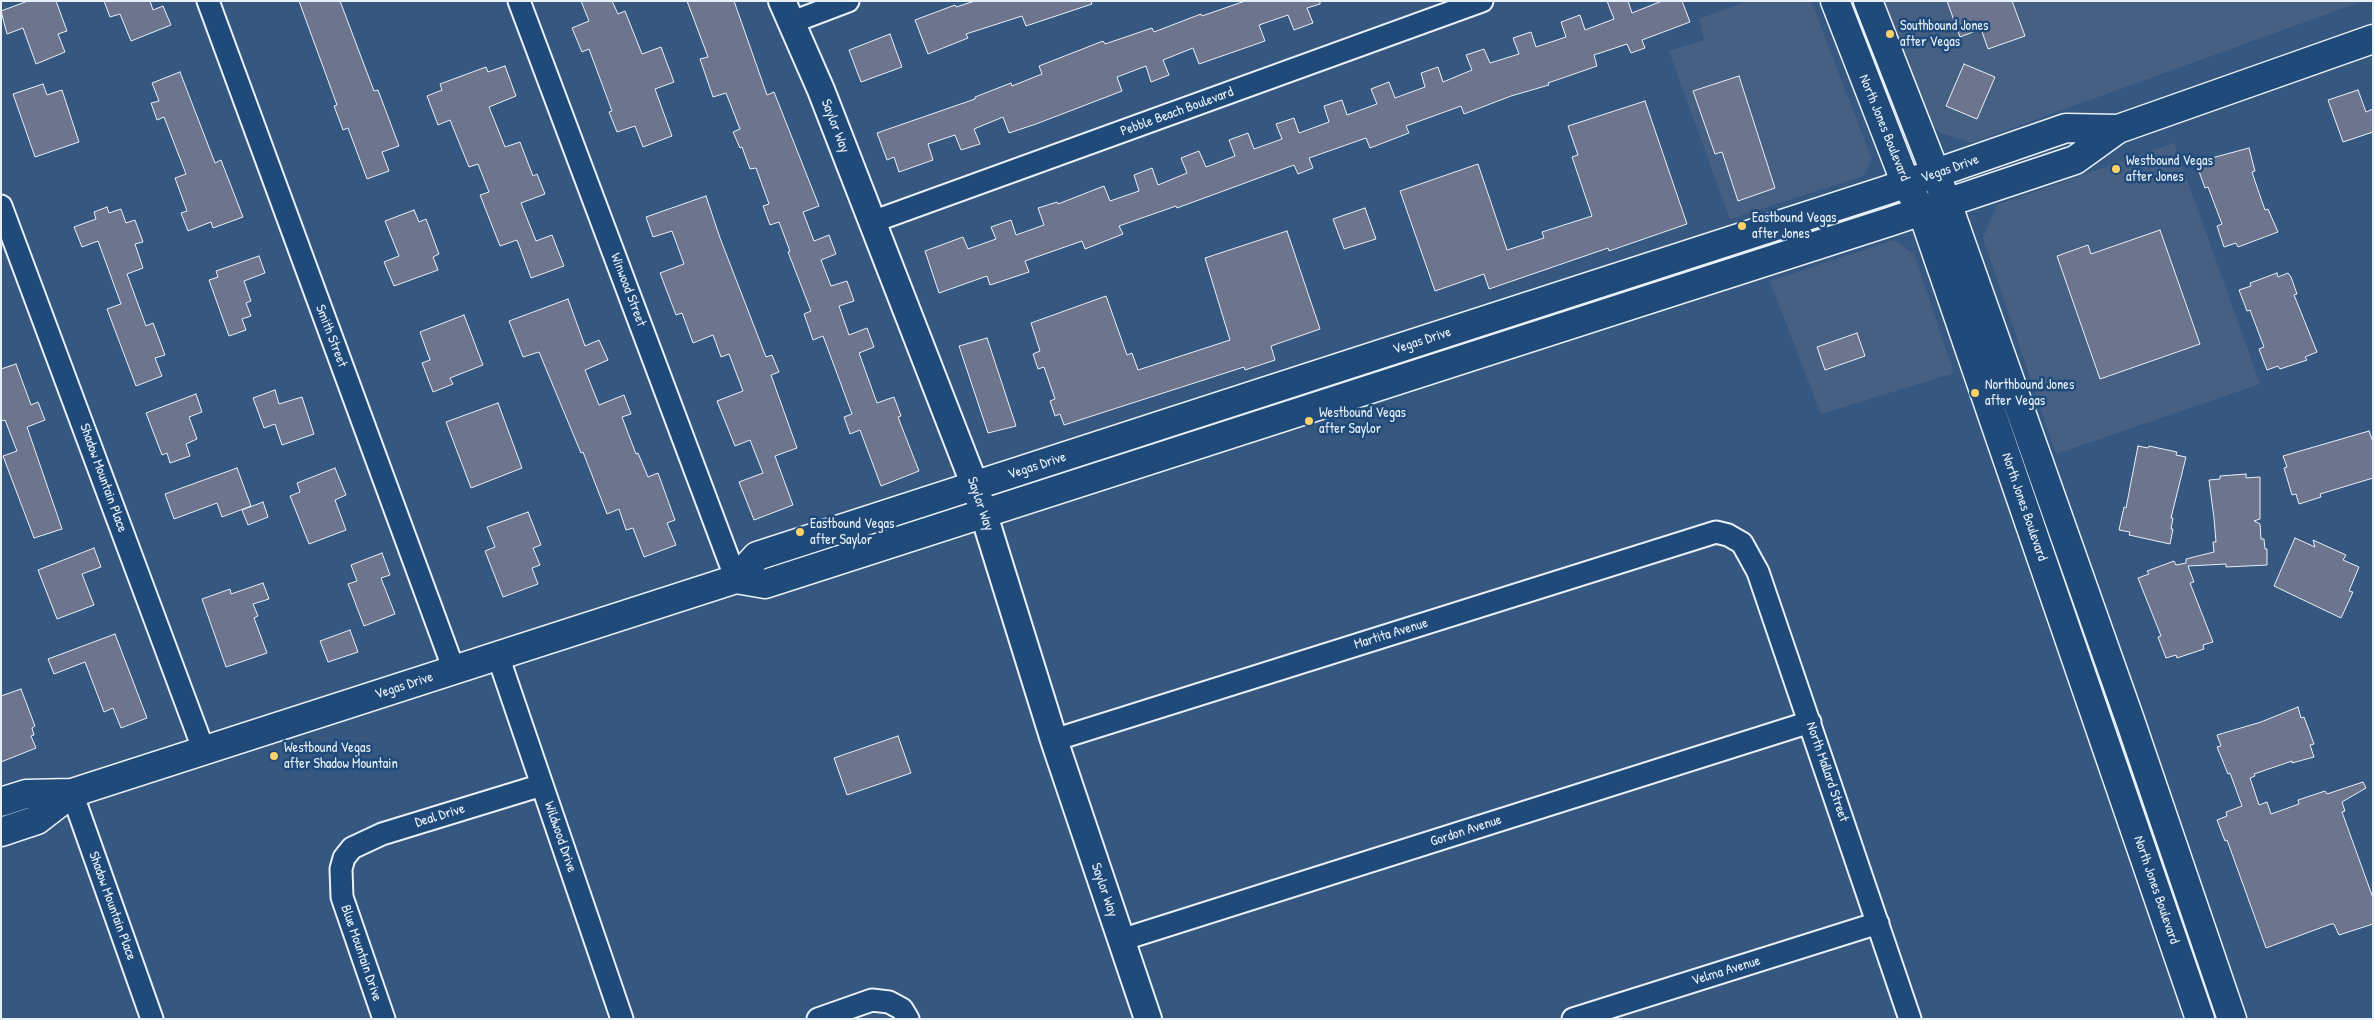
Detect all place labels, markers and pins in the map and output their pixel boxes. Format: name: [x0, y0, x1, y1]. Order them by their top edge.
place label: Southbound Jones after Vegas: [1900, 18, 1988, 50]
marker: Southbound Jones after Vegas: [1884, 28, 1896, 40]
place label: Westbound Vegas after Jones: [2126, 153, 2213, 186]
marker: Westbound Vegas after Jones: [2110, 163, 2122, 175]
place label: Eastbound Vegas after Jones: [1752, 210, 1836, 242]
marker: Eastbound Vegas after Jones: [1736, 220, 1748, 232]
place label: Northbound Jones after Vegas: [1985, 377, 2074, 410]
marker: Northbound Jones after Vegas: [1969, 387, 1981, 399]
place label: Westbound Vegas after Saylor: [1319, 405, 1406, 438]
marker: Westbound Vegas after Saylor: [1303, 415, 1315, 427]
place label: Eastbound Vegas after Saylor: [810, 516, 894, 548]
marker: Eastbound Vegas after Saylor: [794, 526, 806, 538]
place label: Westbound Vegas after Shadow Mountain: [284, 740, 398, 772]
marker: Westbound Vegas after Shadow Mountain: [268, 750, 280, 762]

